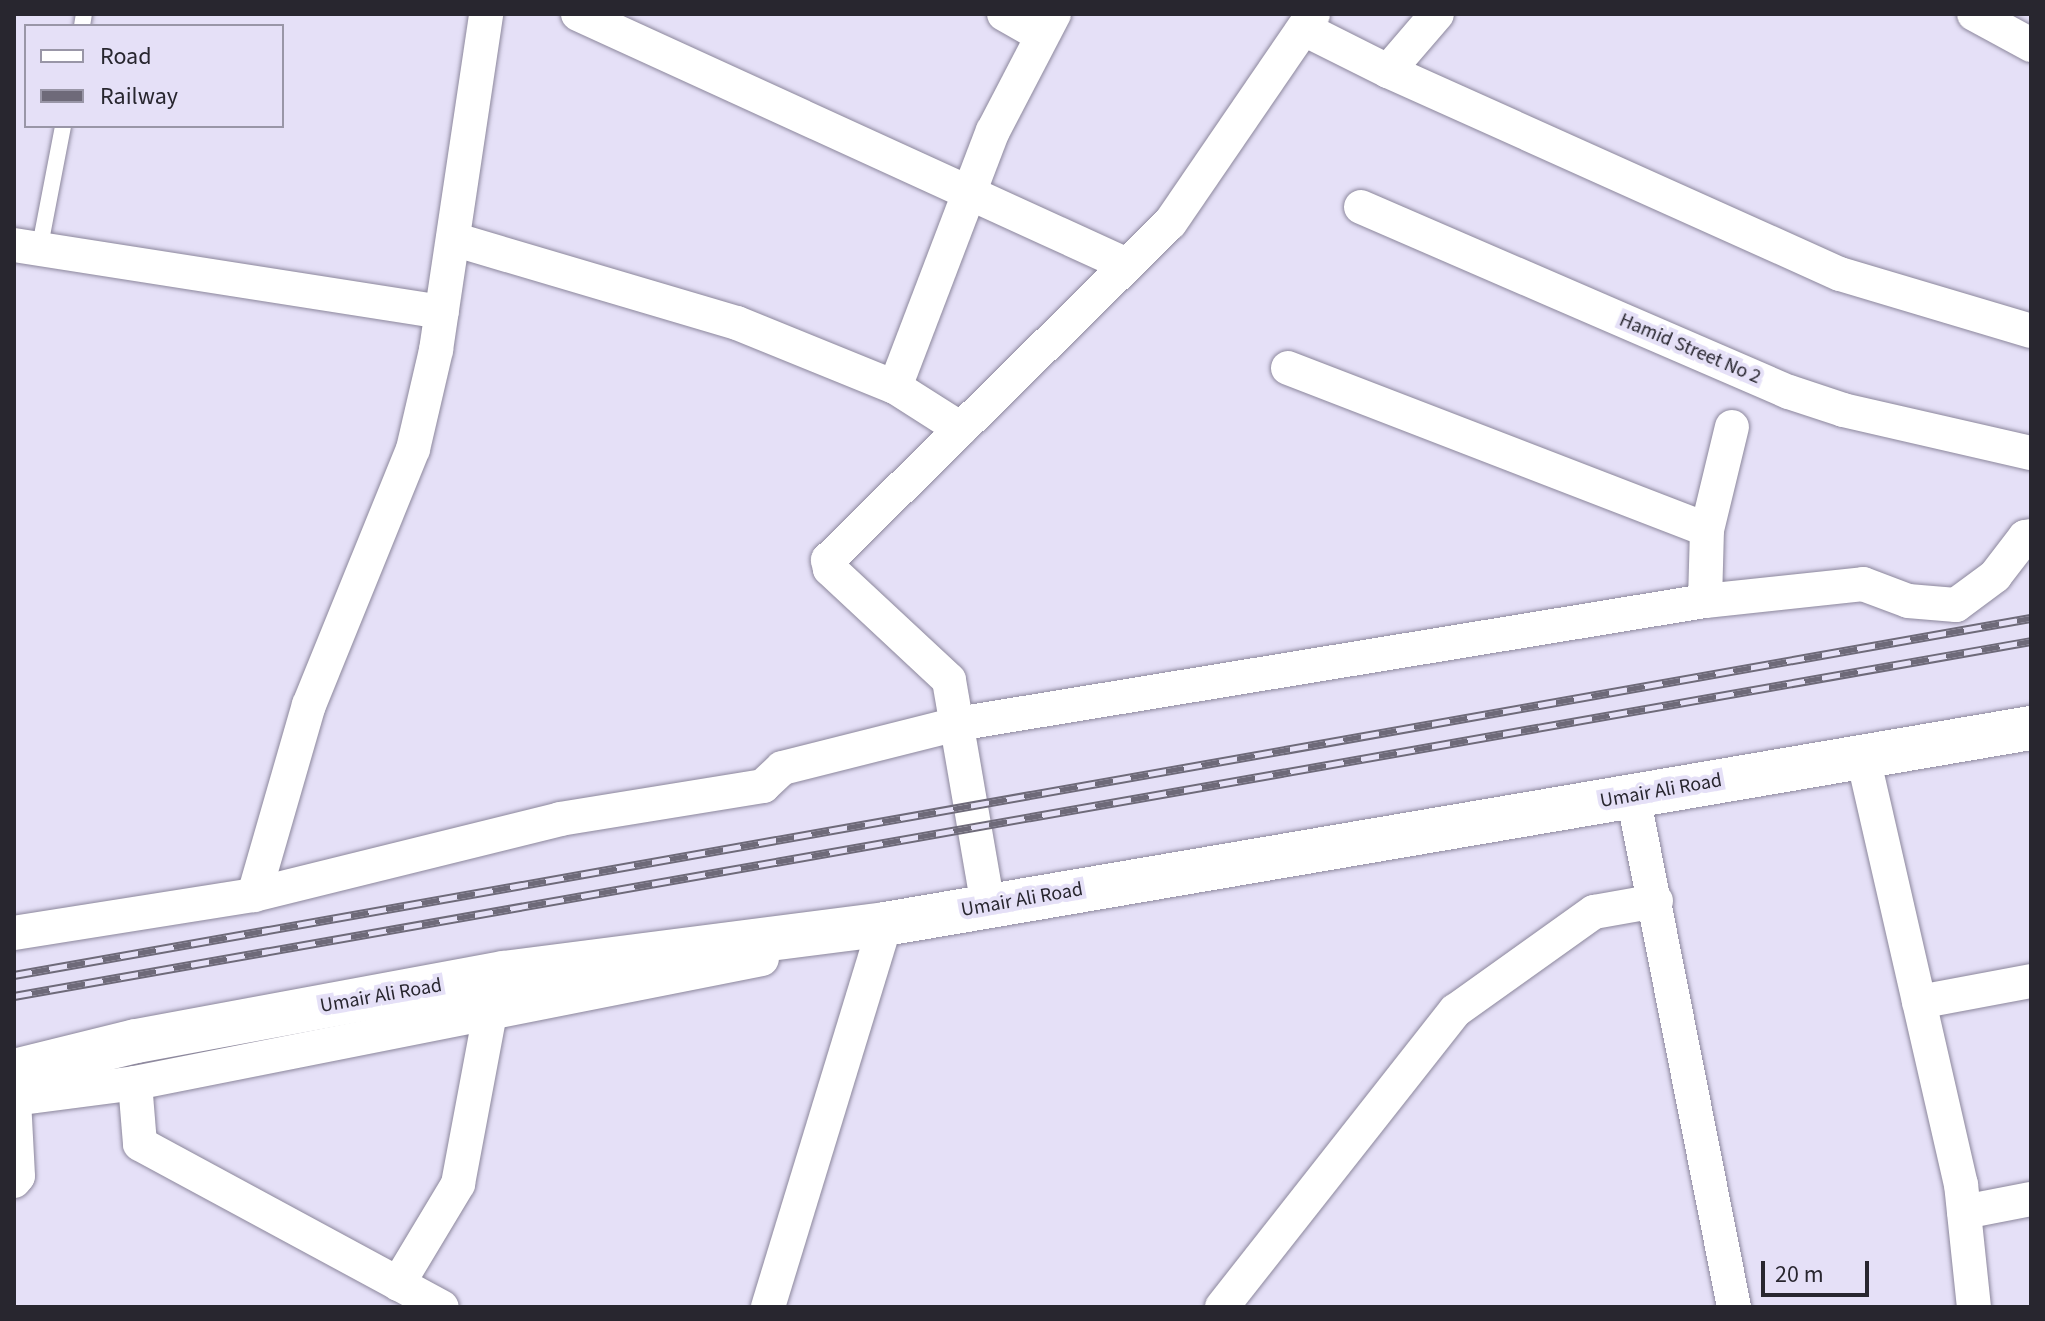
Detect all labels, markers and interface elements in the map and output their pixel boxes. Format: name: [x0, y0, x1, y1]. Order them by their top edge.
legend: [24, 24, 284, 128]
text: Road: [100, 39, 152, 74]
text: Railway: [100, 79, 178, 114]
street label: Hamid Street No 2: [1616, 308, 1764, 390]
street label: Umair Ali Road: [1598, 768, 1724, 814]
street label: Umair Ali Road: [959, 877, 1085, 923]
street label: Umair Ali Road: [318, 973, 444, 1019]
scale bar: [1765, 1245, 1873, 1295]
text: 20 m: [1775, 1257, 1824, 1292]

